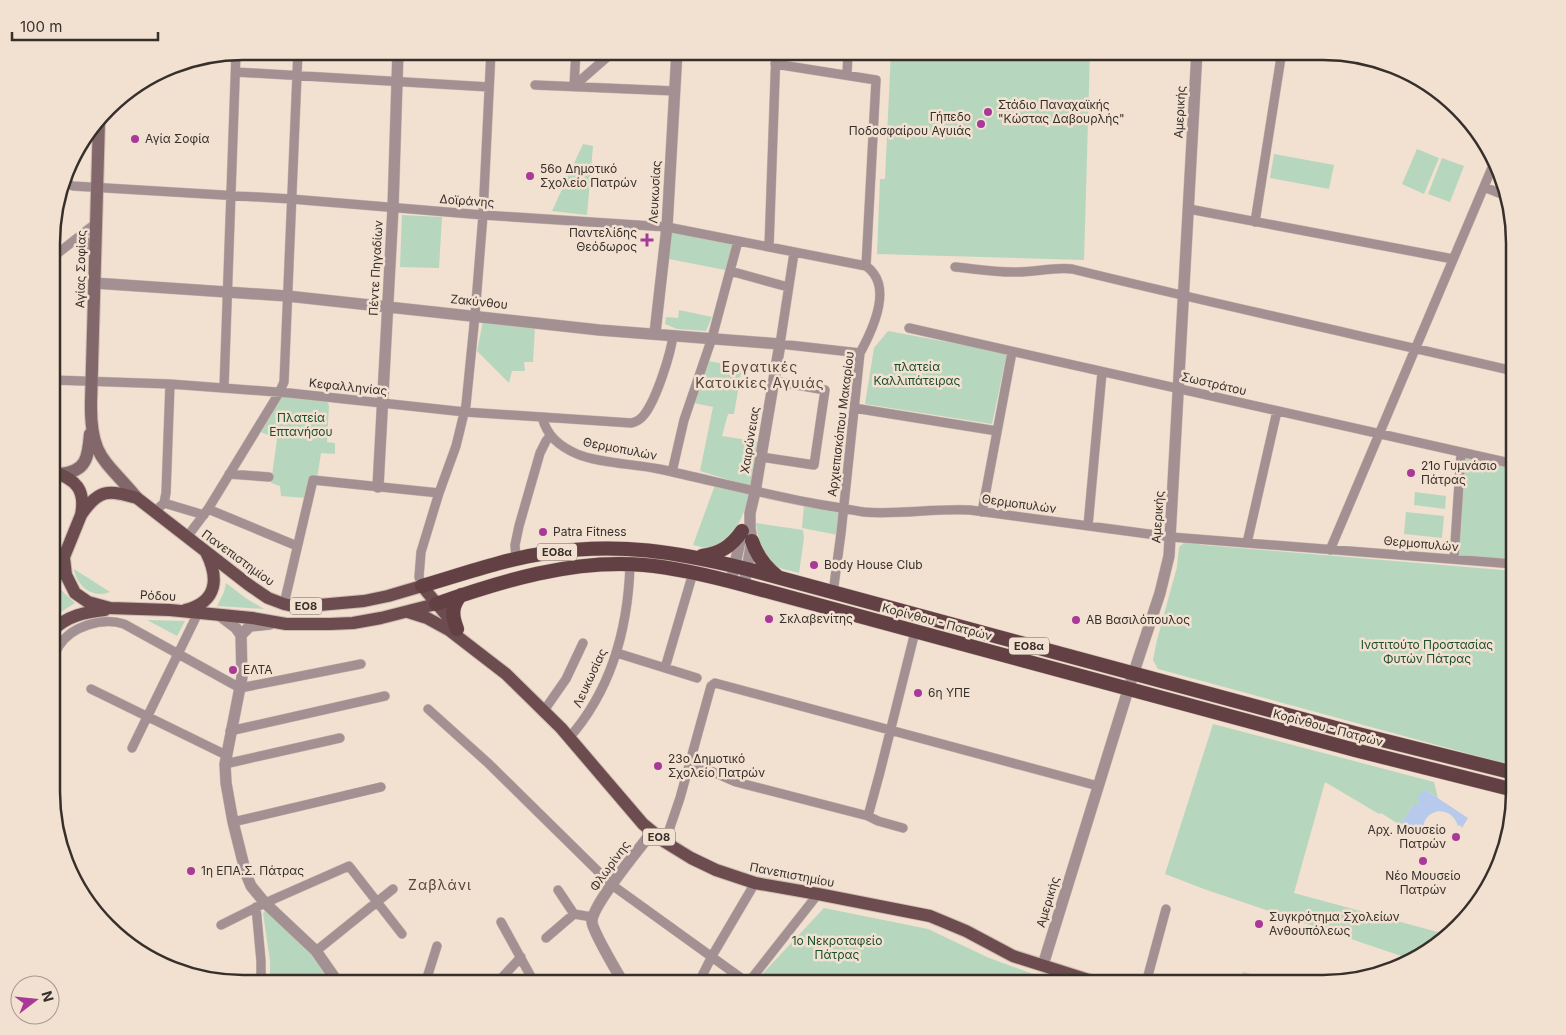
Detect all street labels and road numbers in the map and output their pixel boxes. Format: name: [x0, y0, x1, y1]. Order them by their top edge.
street label: Αμερικής: [1171, 85, 1188, 139]
street label: Λευκωσίας: [645, 160, 664, 224]
street label: Δοϊράνης: [439, 191, 495, 210]
street label: Πέντε Πηγαδίων: [366, 220, 385, 316]
street label: Αγίας Σοφίας: [72, 230, 89, 308]
street label: Ζακύνθου: [450, 291, 509, 312]
street label: Αρχιεπισκόπου Μακαρίου: [824, 350, 857, 497]
street label: Σωστράτου: [1180, 369, 1248, 398]
street label: Κεφαλληνίας: [308, 375, 388, 398]
street label: Χαιρώνειας: [737, 405, 762, 475]
street label: Θερμοπυλών: [582, 434, 658, 463]
street label: Αμερικής: [1148, 490, 1167, 544]
street label: Θερμοπυλών: [981, 491, 1057, 516]
street label: Πανεπιστημίου: [199, 526, 278, 589]
street label: Θερμοπυλών: [1383, 533, 1459, 554]
road number: ΕΟ8α: [537, 544, 577, 560]
street label: Ρόδου: [140, 587, 176, 604]
road number: ΕΟ8: [290, 598, 322, 614]
street label: Κορίνθου - Πατρών: [881, 600, 994, 643]
road number: ΕΟ8α: [1009, 637, 1049, 654]
street label: Λευκωσίας: [569, 646, 610, 710]
street label: Κορίνθου - Πατρών: [1272, 706, 1385, 749]
road number: ΕΟ8: [643, 829, 675, 846]
street label: Φλωρίνης: [586, 837, 633, 894]
street label: Πανεπιστημίου: [748, 859, 836, 890]
street label: Αμερικής: [1033, 874, 1062, 929]

